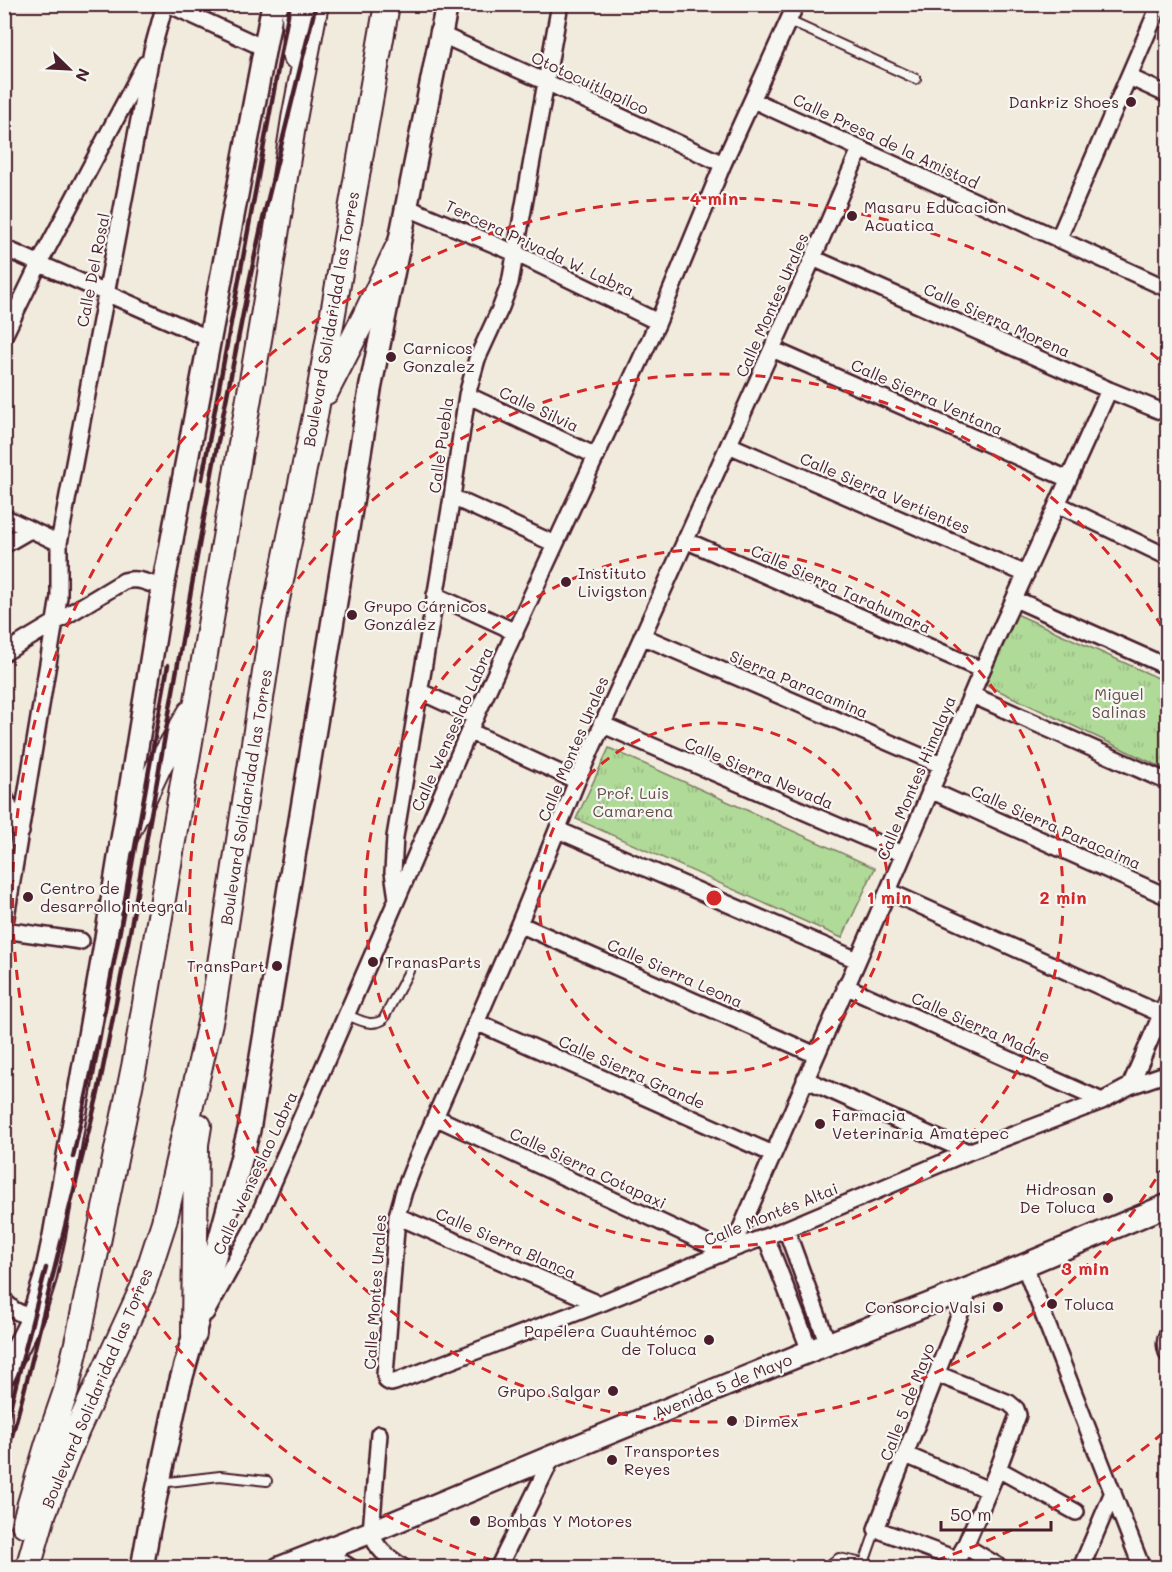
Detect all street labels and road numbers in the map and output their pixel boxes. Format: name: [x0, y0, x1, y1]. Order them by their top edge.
street label: Ototocuitlapilco: [528, 46, 652, 119]
street label: Calle Presa de la Amistad: [790, 88, 983, 193]
street label: Boulevard Solidaridad las Torres: [298, 190, 363, 448]
street label: Tercera Privada W. Labra: [442, 194, 638, 301]
street label: Calle Del Rosal: [71, 211, 114, 329]
street label: Calle Montes Urales: [730, 229, 813, 380]
street label: Calle Sierra Morena: [921, 278, 1074, 361]
street label: Calle Sierra Ventana: [848, 354, 1007, 440]
street label: Calle Silvia: [496, 381, 583, 436]
street label: Calle Puebla: [423, 395, 458, 494]
street label: Calle Sierra Vertientes: [797, 447, 974, 538]
street label: Calle Sierra Tarahumara: [748, 539, 934, 638]
street label: Calle Wenseslao Labra: [406, 643, 497, 814]
street label: Sierra Paracamina: [727, 645, 872, 722]
street label: Boulevard Solidaridad las Torres: [215, 668, 276, 926]
street label: Calle Montes Urales: [532, 673, 613, 825]
street label: Calle Montes Himalaya: [871, 692, 960, 863]
street label: Calle Sierra Nevada: [682, 732, 837, 813]
street label: Calle Sierra Paracaima: [968, 779, 1145, 874]
street label: Calle Sierra Leona: [604, 933, 746, 1012]
street label: Calle Sierra Madre: [908, 986, 1054, 1067]
street label: Calle Sierra Grande: [556, 1030, 709, 1113]
street label: Calle Wenseslao Labra: [207, 1088, 302, 1258]
street label: Calle Sierra Cotapaxi: [507, 1122, 670, 1213]
street label: Calle Montés Altai: [701, 1177, 841, 1250]
street label: Calle Sierra Blanca: [433, 1202, 580, 1283]
street label: Calle Montes Urales: [359, 1214, 390, 1370]
street label: Boulevard Solidaridad las Torres: [36, 1265, 157, 1511]
street label: Calle 5 de Mayo: [874, 1340, 939, 1464]
street label: Avenida 5 de Mayo: [651, 1348, 795, 1423]

